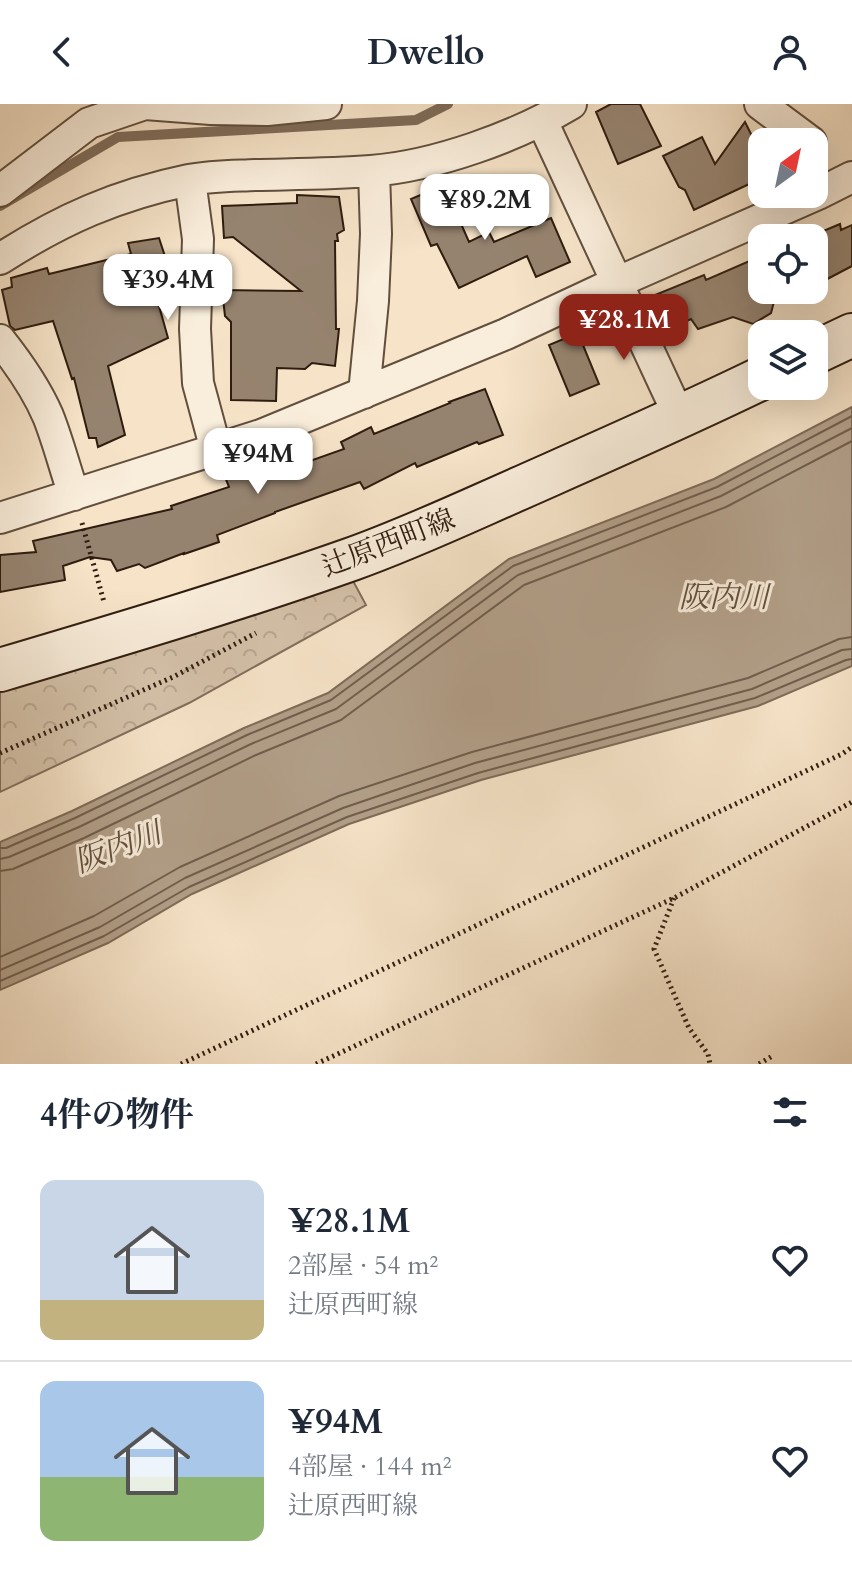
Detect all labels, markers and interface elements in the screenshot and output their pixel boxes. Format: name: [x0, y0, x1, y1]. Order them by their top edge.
text: Dwello: [367, 28, 485, 77]
icon: back: [40, 30, 84, 74]
icon: person: [768, 30, 812, 74]
north arrow: [748, 128, 828, 208]
map controls: [748, 128, 828, 400]
pin: ¥89.2M: [420, 174, 550, 242]
text: ¥89.2M: [438, 182, 532, 217]
button: locate: [748, 224, 828, 304]
pin: ¥39.4M: [103, 254, 233, 322]
text: ¥39.4M: [121, 262, 215, 297]
pin: ¥28.1M: [559, 294, 689, 362]
text: ¥28.1M: [577, 302, 671, 337]
button: layers: [748, 320, 828, 400]
pin: ¥94M: [211, 428, 305, 496]
text: ¥94M: [222, 436, 294, 471]
street label: 辻原西町線: [316, 500, 461, 586]
water label: 阪内川: [679, 577, 772, 618]
water label: 阪内川: [69, 811, 170, 883]
icon: filters: [768, 1090, 812, 1134]
text: 4件の物件: [40, 1092, 193, 1138]
text: ¥28.1M: [288, 1198, 410, 1244]
icon: home: [104, 1212, 200, 1308]
icon: heart: [768, 1238, 812, 1282]
text: 2部屋 · 54 m²: [288, 1248, 438, 1283]
text: 辻原西町線: [288, 1287, 418, 1322]
text: ¥94M: [288, 1399, 383, 1445]
icon: home: [104, 1413, 200, 1509]
icon: heart: [768, 1439, 812, 1483]
text: 4部屋 · 144 m²: [288, 1449, 452, 1484]
text: 辻原西町線: [288, 1488, 418, 1523]

